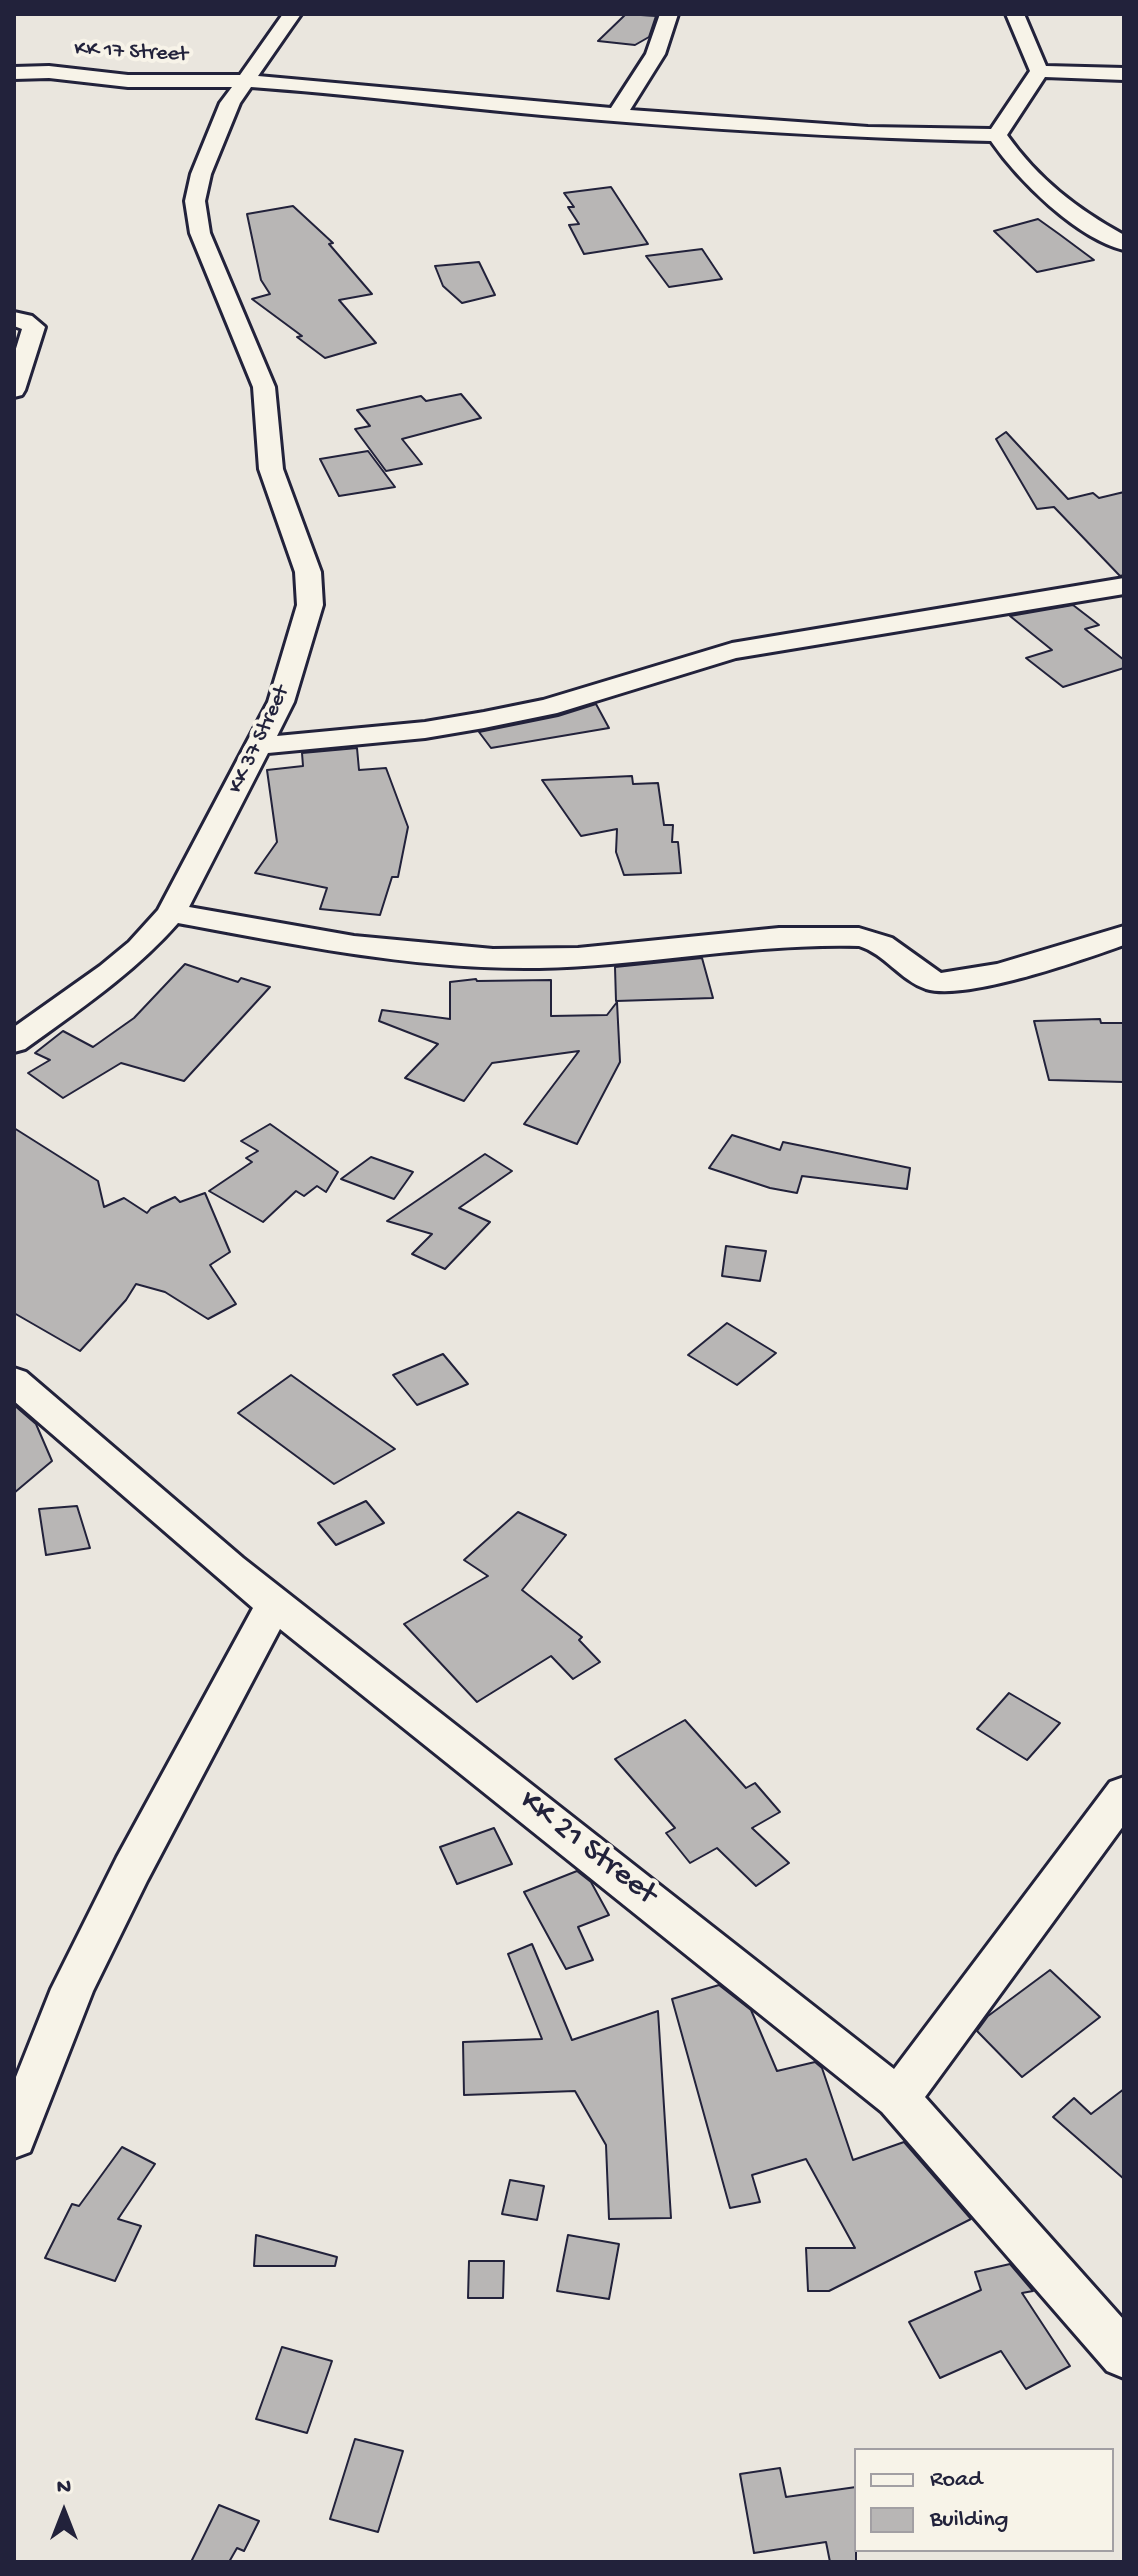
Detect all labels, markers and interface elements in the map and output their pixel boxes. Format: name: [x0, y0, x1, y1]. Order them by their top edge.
street label: KK 17 Street: [74, 37, 188, 69]
street label: KK 37 Street: [223, 682, 297, 798]
street label: KK 21 Street: [510, 1783, 664, 1915]
legend: [854, 2448, 1114, 2552]
text: Road: [930, 2466, 982, 2495]
north arrow: [24, 2472, 104, 2552]
text: N: [57, 2475, 71, 2501]
text: Building: [930, 2506, 1008, 2535]

